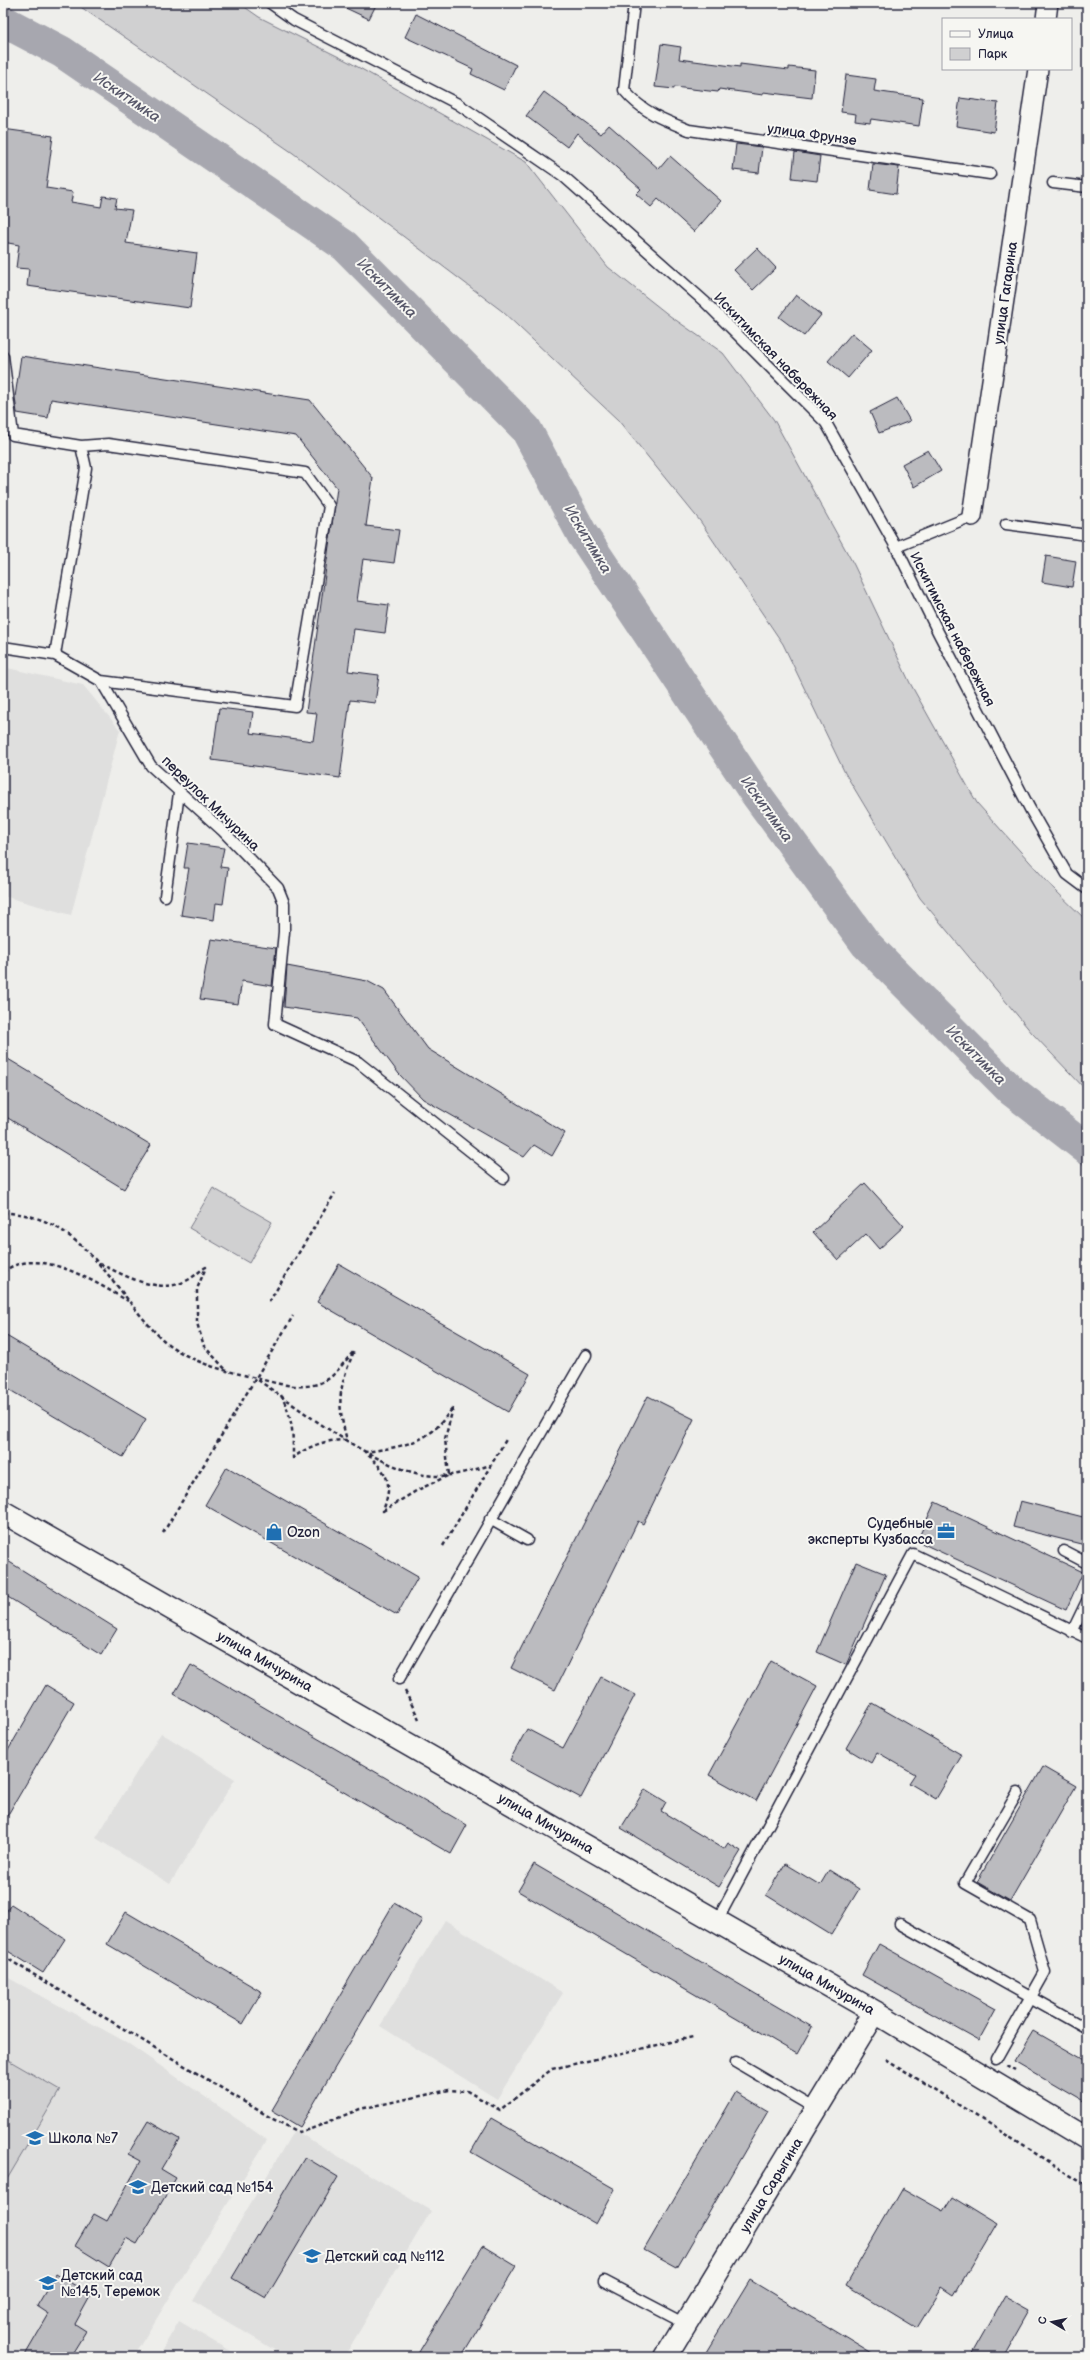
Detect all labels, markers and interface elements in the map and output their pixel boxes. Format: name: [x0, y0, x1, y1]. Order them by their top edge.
legend: [942, 18, 1072, 70]
text: Улица: [978, 27, 1014, 42]
text: Парк: [978, 47, 1008, 62]
water label: Искитимка: [90, 68, 164, 127]
street label: улица Фрунзе: [766, 120, 858, 149]
street label: улица Гагарина: [990, 240, 1021, 346]
water label: Искитимка: [353, 254, 421, 322]
street label: Искитимская набережная: [710, 289, 841, 424]
water label: Искитимка: [560, 501, 616, 577]
street label: Искитимская набережная: [906, 549, 999, 709]
street label: переулок Мичурина: [158, 752, 264, 855]
water label: Искитимка: [736, 773, 797, 846]
water label: Искитимка: [942, 1021, 1010, 1089]
place label: Судебные эксперты Кузбасса: [808, 1515, 934, 1548]
office icon: Судебные эксперты Кузбасса: [936, 1521, 956, 1541]
shop icon: Ozon: [264, 1522, 284, 1542]
place label: Ozon: [287, 1524, 320, 1541]
street label: улица Мичурина: [214, 1627, 316, 1696]
street label: улица Мичурина: [495, 1789, 597, 1858]
street label: улица Мичурина: [776, 1950, 878, 2019]
school or university icon: Школа №7: [25, 2128, 45, 2148]
place label: Школа №7: [48, 2130, 118, 2147]
street label: улица Сарыгина: [736, 2134, 807, 2236]
school or university icon: Детский сад №154: [128, 2177, 148, 2197]
place label: Детский сад №154: [151, 2179, 274, 2196]
school or university icon: Детский сад №112: [302, 2246, 322, 2266]
place label: Детский сад №112: [325, 2248, 445, 2265]
place label: Детский сад №145, Теремок: [61, 2267, 160, 2300]
school or university icon: Детский сад №145, Теремок: [38, 2273, 58, 2293]
north arrow: [1032, 2302, 1072, 2342]
text: С: [1036, 2315, 1050, 2325]

